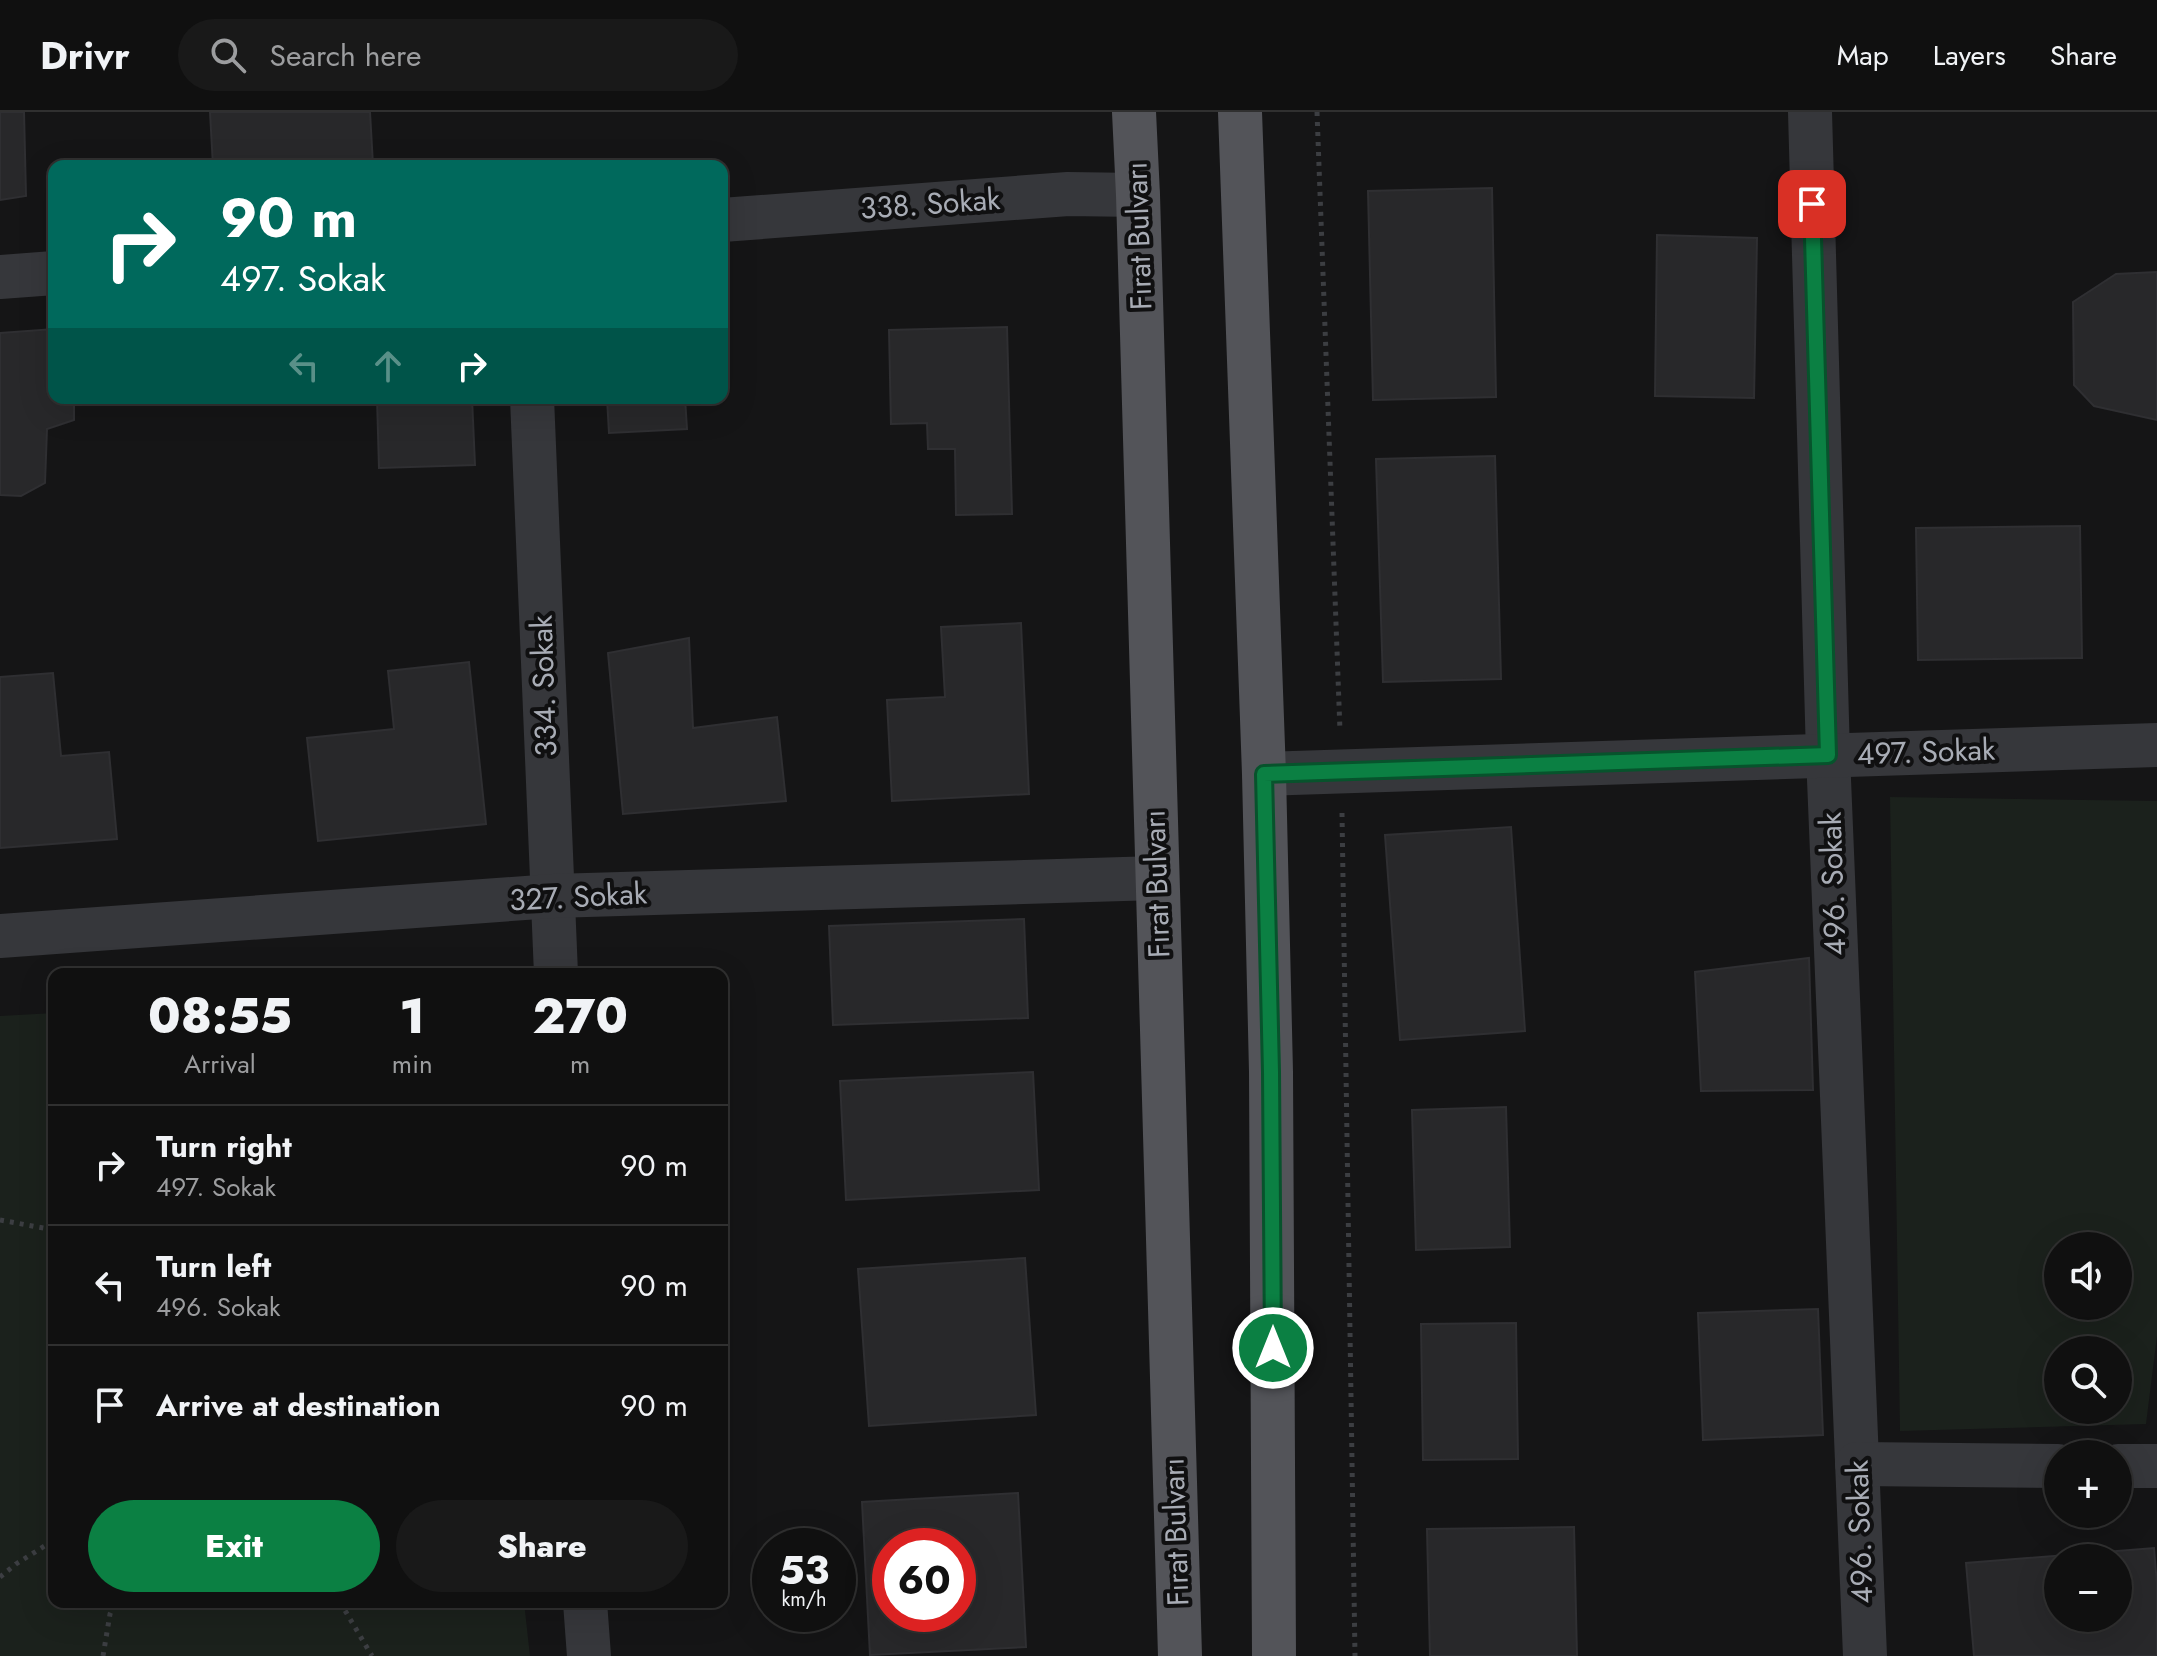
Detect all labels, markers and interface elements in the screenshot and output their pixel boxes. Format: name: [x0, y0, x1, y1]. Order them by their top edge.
search box: [178, 19, 738, 91]
text: Drivr: [40, 28, 130, 83]
icon: search: [206, 33, 250, 77]
text: Search here: [270, 34, 421, 77]
text: Map: [1837, 35, 1889, 76]
text: Layers: [1933, 35, 2006, 76]
text: Share: [2050, 35, 2117, 76]
street label: Fırat Bulvarı: [1114, 161, 1163, 311]
pin: [1778, 170, 1846, 238]
text: 90 m: [220, 177, 357, 258]
street label: 338. Sokak: [858, 177, 1002, 230]
icon: arrive: [1790, 182, 1834, 226]
icon: right: [88, 192, 192, 296]
text: 497. Sokak: [220, 252, 386, 304]
icon: left: [282, 344, 326, 388]
icon: ahead: [366, 344, 410, 388]
icon: right: [450, 344, 494, 388]
street label: 334. Sokak: [520, 614, 567, 758]
street label: 497. Sokak: [1856, 728, 1997, 775]
street label: Fırat Bulvarı: [1132, 809, 1181, 959]
street label: 496. Sokak: [1808, 811, 1856, 957]
street label: 327. Sokak: [508, 871, 649, 922]
text: 08:55: [148, 982, 292, 1051]
text: 1: [400, 982, 425, 1051]
text: 270: [533, 982, 628, 1051]
text: Arrival: [184, 1045, 256, 1083]
text: min: [392, 1045, 433, 1083]
text: m: [570, 1045, 590, 1083]
text: Turn right: [156, 1125, 292, 1168]
icon: right: [88, 1143, 132, 1187]
text: 90 m: [620, 1144, 688, 1187]
text: 497. Sokak: [156, 1168, 276, 1206]
map controls: [2044, 1232, 2132, 1632]
button: sound: [2044, 1232, 2132, 1320]
text: Turn left: [156, 1245, 271, 1288]
icon: left: [88, 1263, 132, 1307]
text: 90 m: [620, 1264, 688, 1307]
text: 496. Sokak: [156, 1288, 281, 1326]
position arrow: [1231, 1306, 1315, 1390]
button: search: [2044, 1336, 2132, 1424]
icon: arrive: [88, 1383, 132, 1427]
text: Arrive at destination: [156, 1384, 441, 1427]
text: 90 m: [620, 1384, 688, 1427]
button: +: [2044, 1440, 2132, 1528]
street label: Fırat Bulvarı: [1151, 1457, 1200, 1607]
street label: 496. Sokak: [1835, 1459, 1883, 1605]
button: Exit: [88, 1500, 380, 1592]
button: Share: [396, 1500, 688, 1592]
speed limit sign: 60: [872, 1528, 976, 1632]
text: 53: [779, 1541, 829, 1599]
button: −: [2044, 1544, 2132, 1632]
text: km/h: [781, 1585, 827, 1614]

